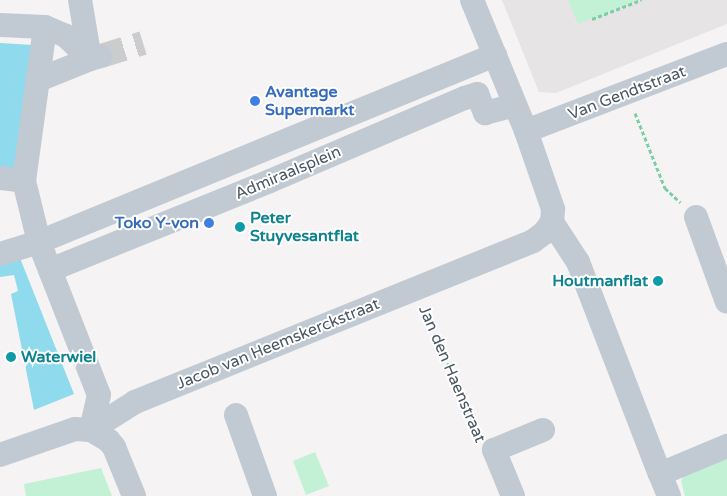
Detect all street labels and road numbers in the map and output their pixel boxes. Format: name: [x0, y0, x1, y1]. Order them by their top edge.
street label: Van Gendtstraat: [566, 62, 688, 124]
street label: Admiraalsplein: [232, 142, 344, 204]
street label: Jacob van Heemskerckstraat: [174, 294, 382, 394]
street label: Jan den Haenstraat: [414, 303, 490, 445]

